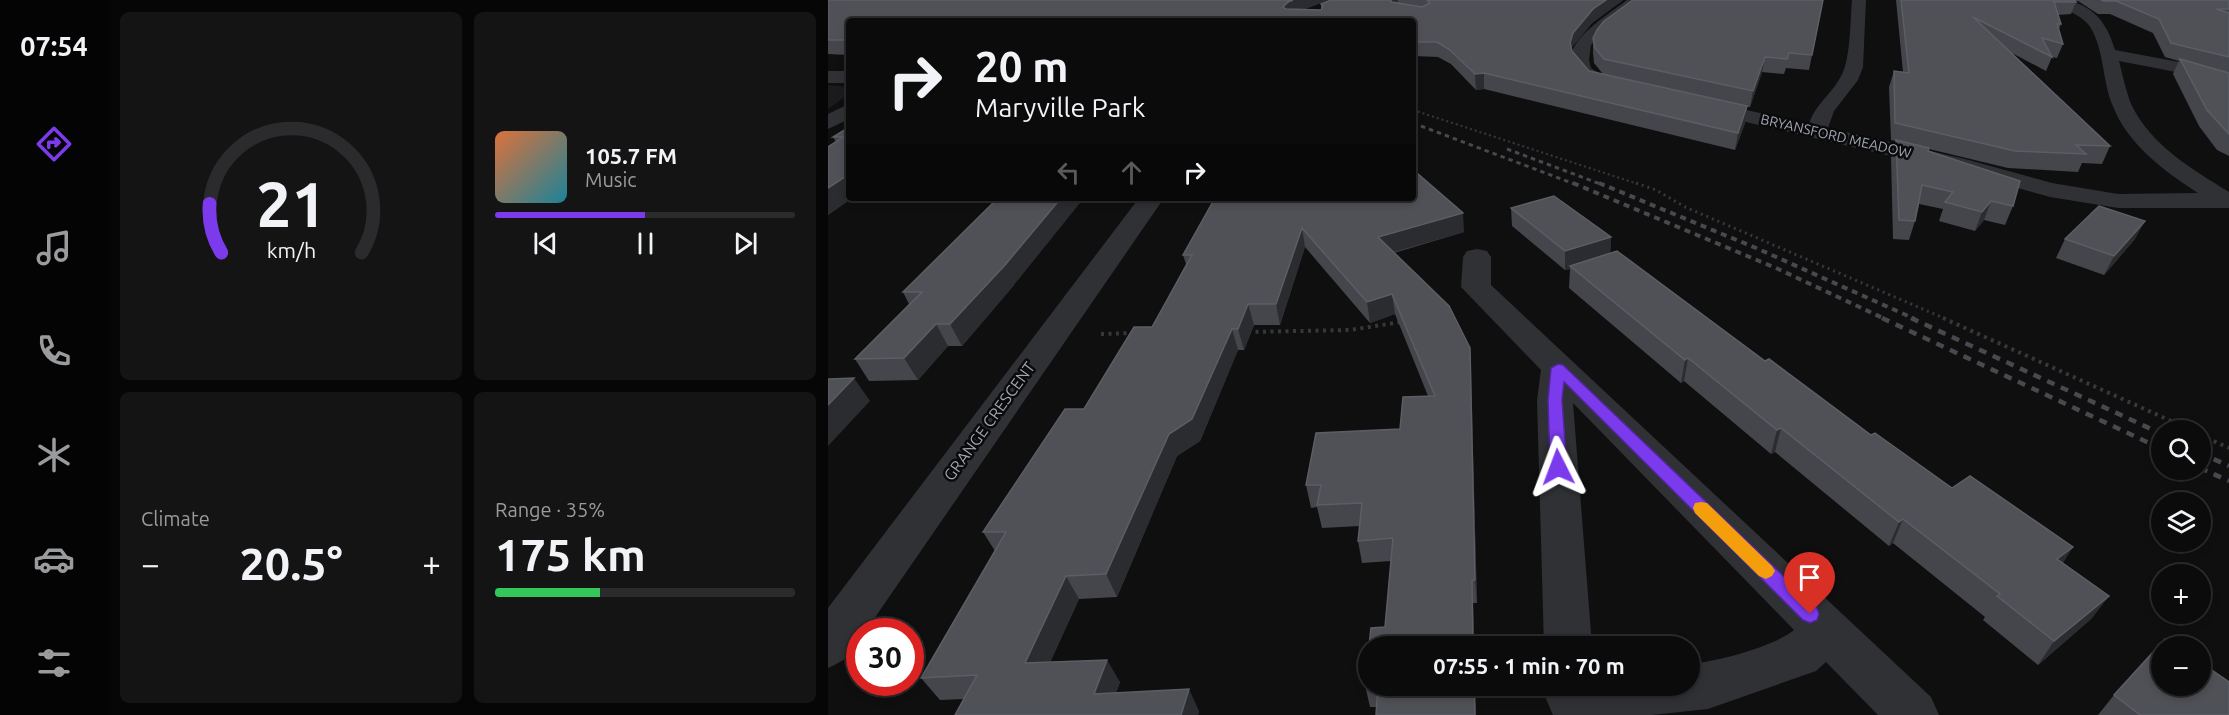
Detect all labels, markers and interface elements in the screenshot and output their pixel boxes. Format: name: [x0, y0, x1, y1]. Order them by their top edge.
text: 07:54: [20, 31, 88, 61]
icon: right: [876, 42, 954, 120]
text: 20 m: [975, 43, 1069, 90]
text: Maryville Park: [975, 92, 1145, 122]
street label: BRYANSFORD MEADOW: [1759, 111, 1913, 161]
icon: directions: [33, 123, 75, 165]
text: 105.7 FM: [585, 143, 677, 168]
icon: left: [1052, 156, 1085, 189]
icon: ahead: [1115, 156, 1148, 189]
icon: right: [1178, 156, 1211, 189]
text: Music: [585, 168, 637, 191]
text: 21: [256, 169, 326, 239]
icon: music: [33, 227, 75, 269]
icon: previous: [529, 227, 562, 260]
icon: pause: [629, 227, 662, 260]
icon: next: [729, 227, 762, 260]
text: km/h: [266, 238, 316, 262]
icon: phone: [33, 330, 75, 372]
street label: GRANGE CRESCENT: [940, 358, 1038, 484]
map controls: [2151, 420, 2211, 696]
button: search: [2151, 420, 2211, 480]
icon: climate: [33, 434, 75, 476]
position arrow: [1526, 435, 1590, 499]
button: layers: [2151, 492, 2211, 552]
text: Range · 35%: [495, 498, 605, 521]
text: Climate: [141, 507, 210, 530]
text: 175 km: [495, 529, 646, 580]
icon: car: [33, 538, 75, 580]
text: 20.5°: [239, 538, 343, 589]
text: −: [141, 545, 160, 582]
text: +: [422, 545, 441, 582]
pin: [1784, 552, 1835, 614]
icon: arrive: [1793, 561, 1826, 594]
button: +: [2151, 564, 2211, 624]
speed limit sign: 30: [846, 618, 924, 696]
button: −: [2151, 636, 2211, 696]
icon: filters: [33, 642, 75, 684]
text: 07:55 · 1 min · 70 m: [1433, 653, 1625, 678]

